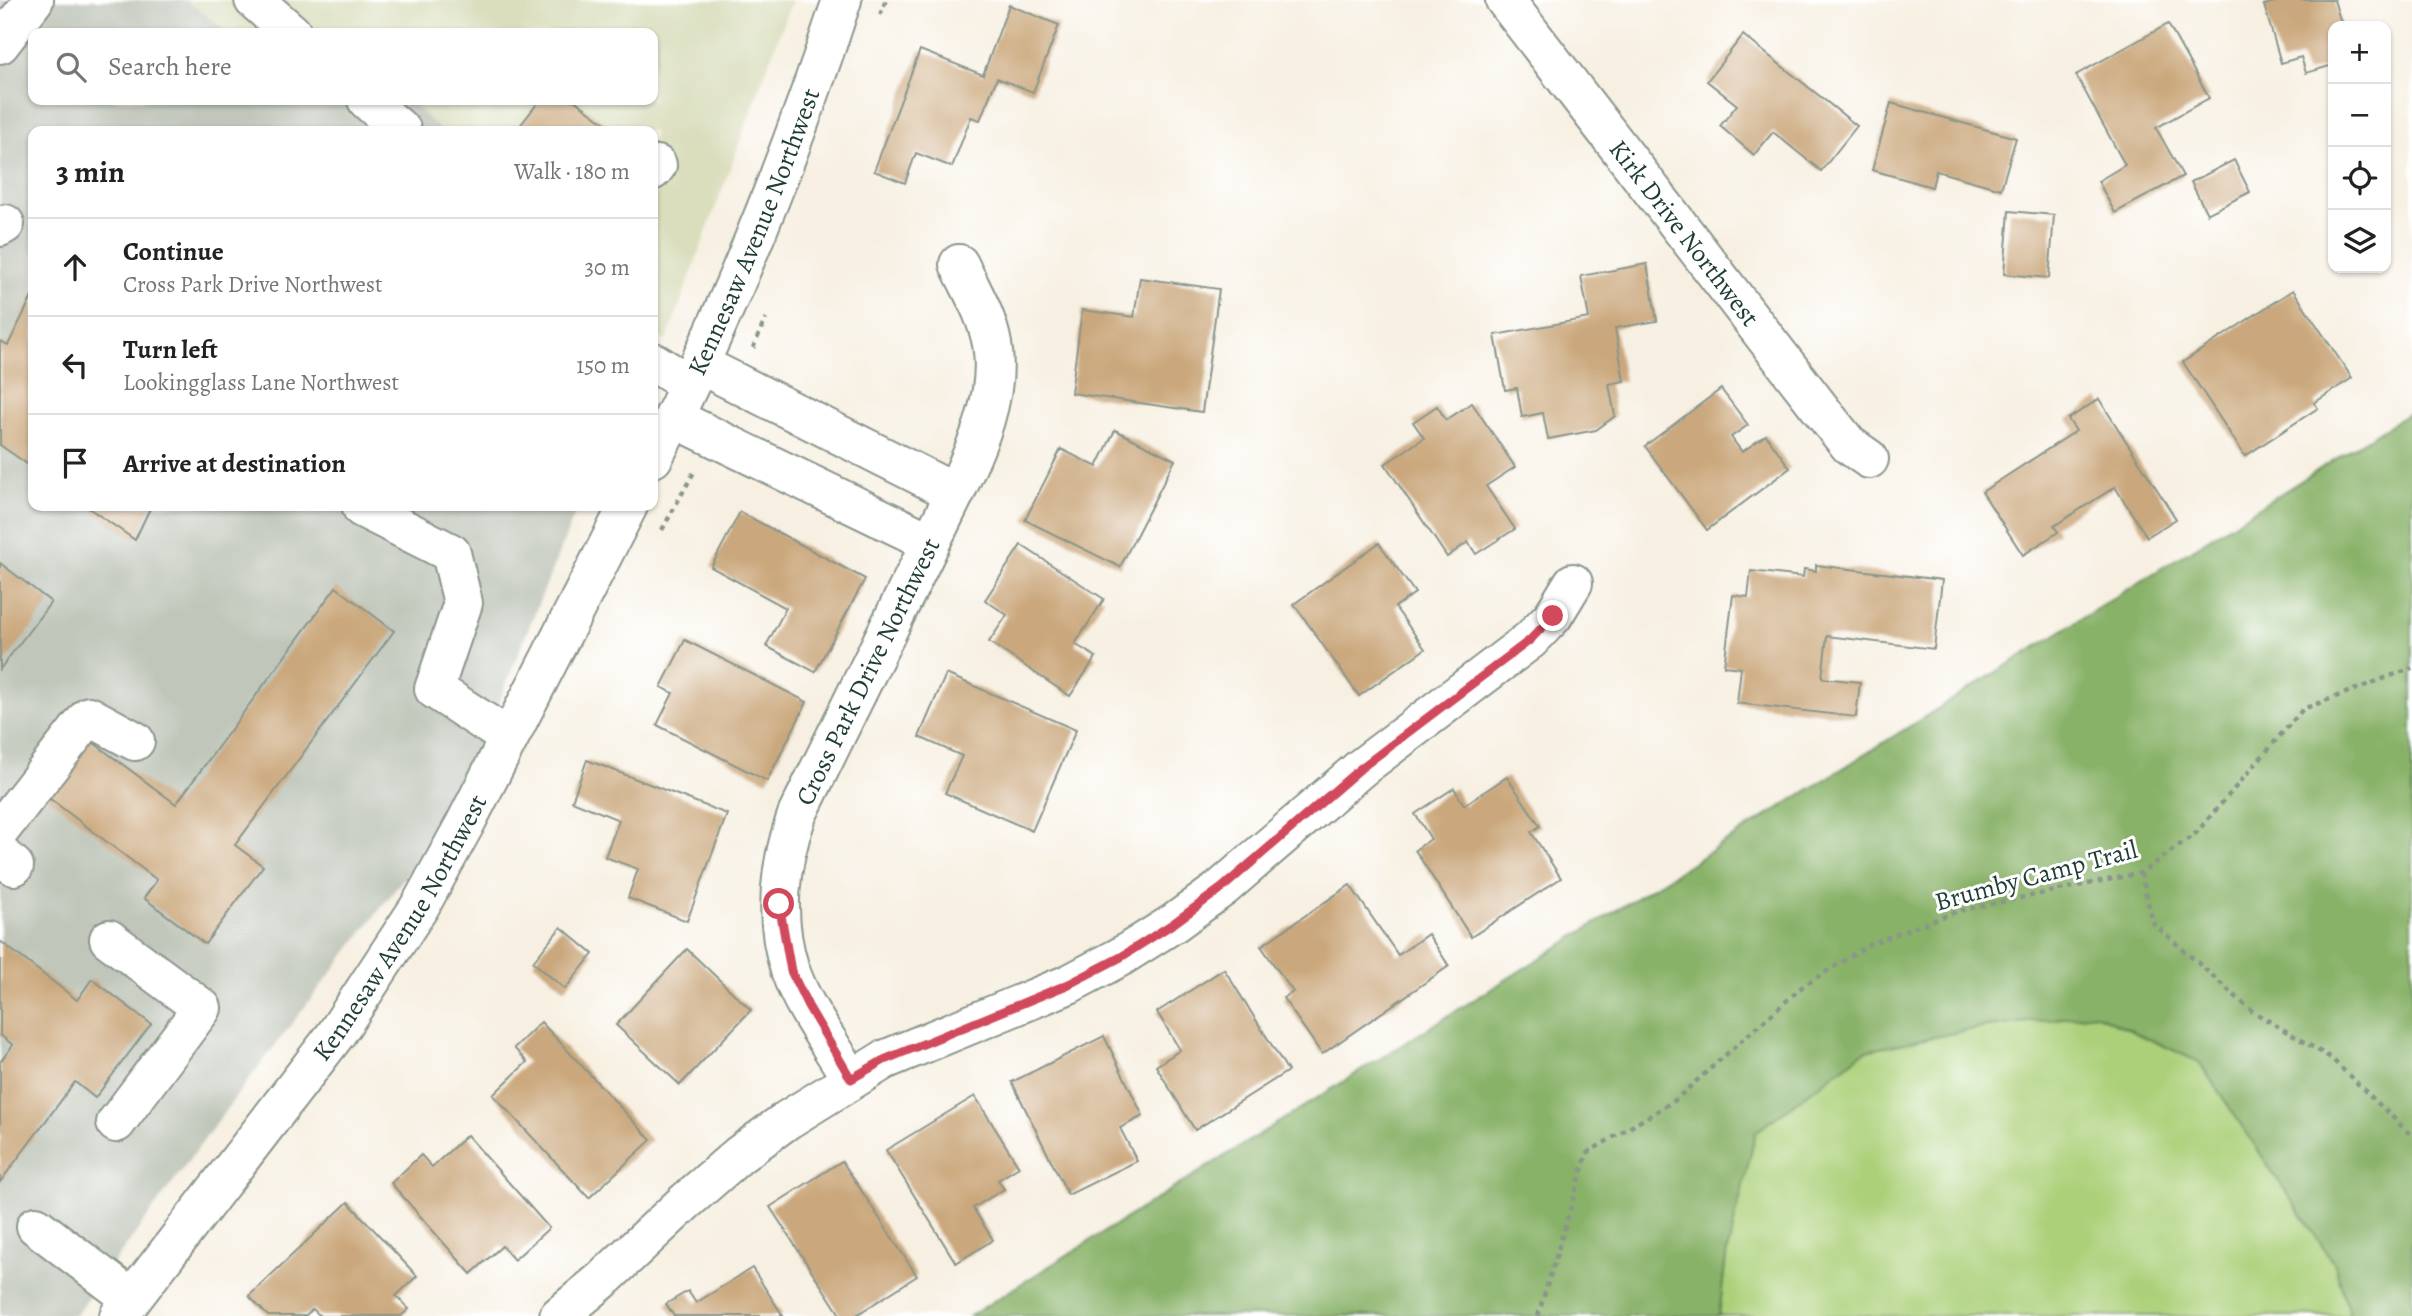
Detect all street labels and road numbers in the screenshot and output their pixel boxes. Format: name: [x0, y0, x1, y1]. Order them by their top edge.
street label: Kennesaw Avenue Northwest: [680, 83, 828, 381]
street label: Kirk Drive Northwest: [1601, 133, 1768, 334]
street label: Cross Park Drive Northwest: [787, 532, 948, 811]
street label: Kennesaw Avenue Northwest: [305, 788, 495, 1068]
street label: Brumby Camp Trail: [1931, 832, 2141, 919]

